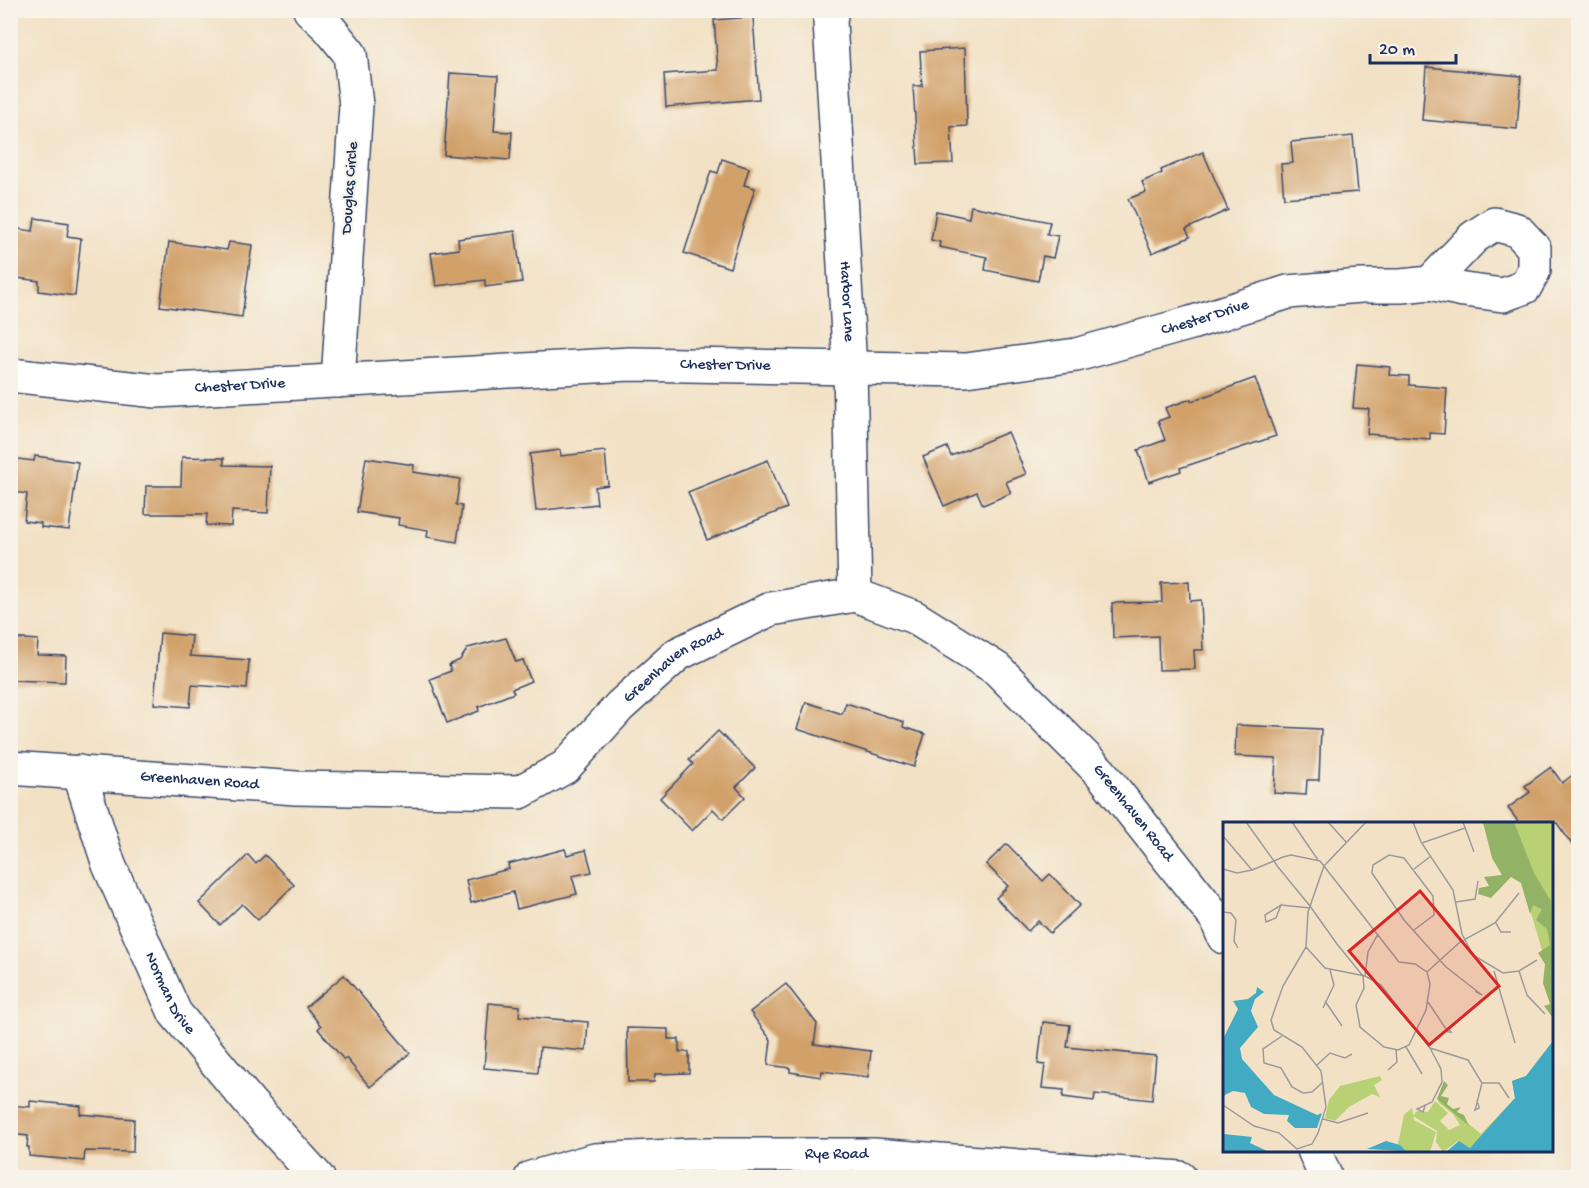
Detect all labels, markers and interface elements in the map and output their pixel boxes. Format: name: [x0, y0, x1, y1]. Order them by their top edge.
scale bar: [1370, 27, 1456, 65]
text: 20 m: [1379, 40, 1415, 61]
street label: Douglas Circle: [338, 140, 364, 236]
street label: Harbor Lane: [834, 261, 858, 343]
street label: Chester Drive: [1159, 295, 1252, 340]
street label: Chester Drive: [680, 355, 772, 376]
street label: Chester Drive: [194, 374, 286, 398]
street label: Greenhaven Road: [620, 623, 728, 708]
street label: Greenhaven Road: [1088, 760, 1178, 867]
street label: Greenhaven Road: [139, 768, 261, 795]
inset map: [1223, 822, 1553, 1152]
street label: Norman Drive: [140, 950, 199, 1039]
street label: Rye Road: [805, 1146, 870, 1165]

